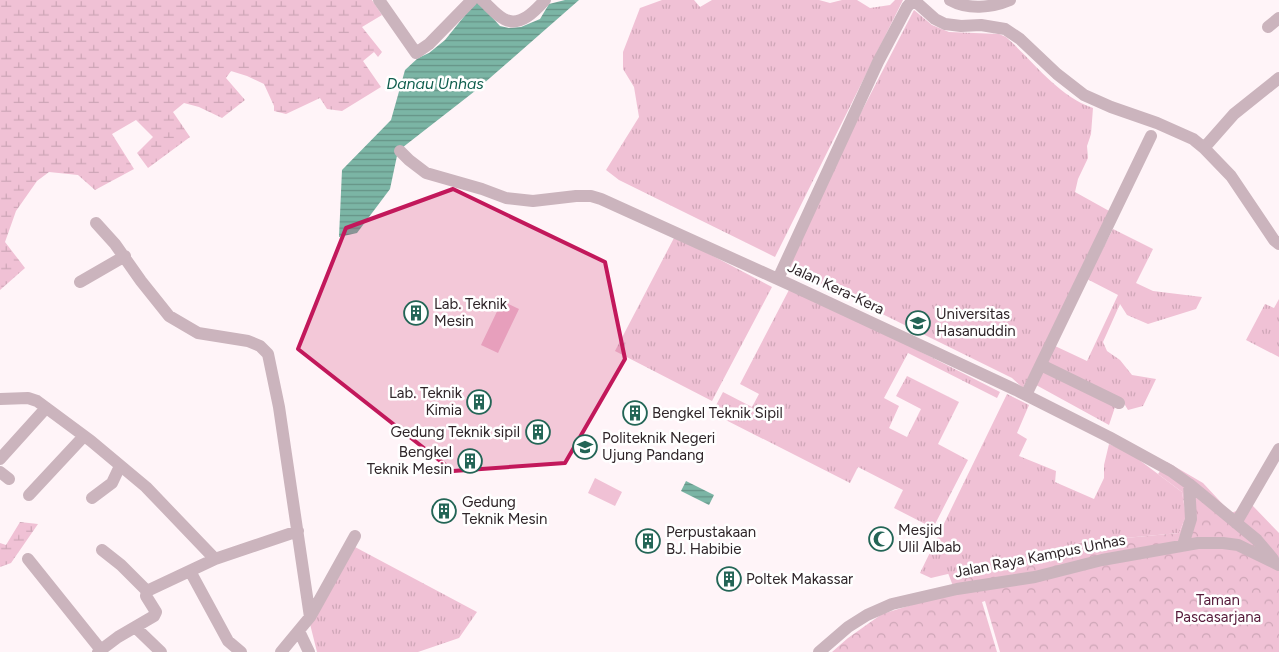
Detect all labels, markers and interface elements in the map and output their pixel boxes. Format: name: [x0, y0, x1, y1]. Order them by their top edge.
water label: Danau Unhas: [386, 74, 484, 93]
street label: Jalan Kera-Kera: [785, 258, 887, 318]
place label: Lab. Teknik Mesin: [434, 295, 508, 330]
building icon: Lab. Teknik Mesin: [403, 300, 429, 326]
place label: Universitas Hasanuddin: [936, 305, 1016, 340]
school or university icon: Universitas Hasanuddin: [905, 310, 931, 336]
place label: Lab. Teknik Kimia: [389, 384, 463, 419]
building icon: Lab. Teknik Kimia: [466, 389, 492, 415]
building icon: Bengkel Teknik Sipil: [622, 400, 648, 426]
place label: Bengkel Teknik Sipil: [652, 404, 783, 422]
building icon: Gedung Teknik sipil: [525, 419, 551, 445]
place label: Gedung Teknik sipil: [391, 423, 520, 441]
place label: Politeknik Negeri Ujung Pandang: [602, 429, 715, 464]
school or university icon: Politeknik Negeri Ujung Pandang: [572, 434, 598, 460]
place label: Bengkel Teknik Mesin: [367, 443, 452, 478]
building icon: Bengkel Teknik Mesin: [457, 448, 483, 474]
place label: Gedung Teknik Mesin: [462, 493, 547, 528]
building icon: Gedung Teknik Mesin: [431, 498, 457, 524]
place label: Mesjid Ulil Albab: [898, 521, 961, 556]
place label: Perpustakaan BJ. Habibie: [666, 523, 756, 558]
mosque icon: Mesjid Ulil Albab: [868, 526, 894, 552]
building icon: Perpustakaan BJ. Habibie: [635, 528, 661, 554]
street label: Jalan Raya Kampus Unhas: [953, 531, 1127, 581]
building icon: Poltek Makassar: [716, 566, 742, 592]
place label: Poltek Makassar: [746, 570, 853, 588]
park label: Taman Pascasarjana: [1175, 591, 1261, 626]

